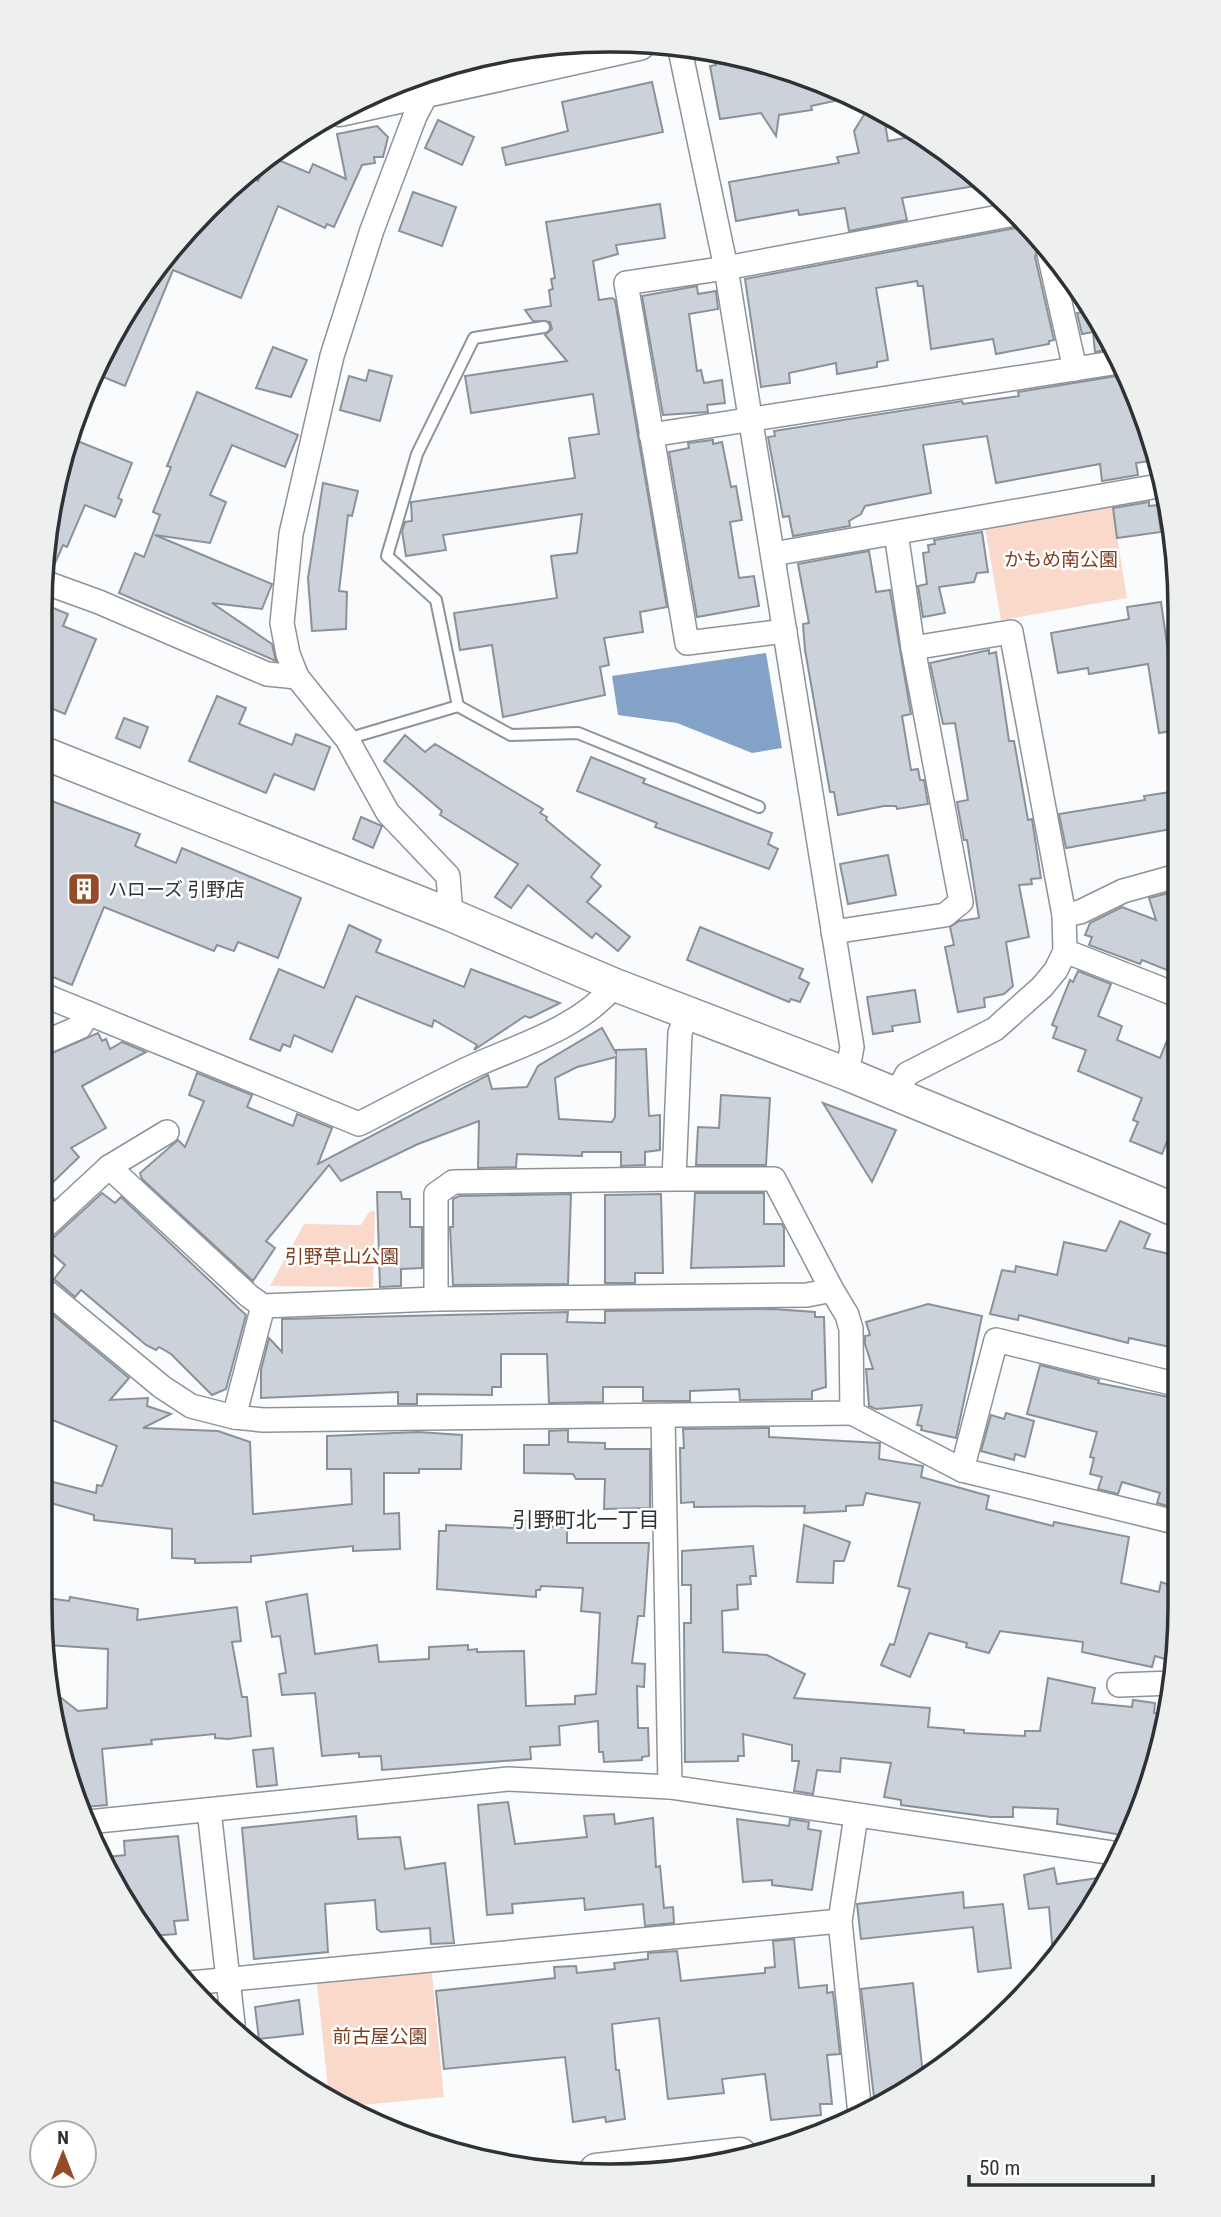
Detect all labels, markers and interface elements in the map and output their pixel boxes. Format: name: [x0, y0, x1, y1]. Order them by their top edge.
park label: かもめ南公園: [1004, 548, 1118, 571]
building icon: ハローズ 引野店: [65, 870, 103, 908]
place label: ハローズ 引野店: [108, 878, 244, 901]
park label: 引野草山公園: [285, 1245, 399, 1268]
district label: 引野町北一丁目: [513, 1508, 660, 1532]
park label: 前古屋公園: [332, 2025, 428, 2048]
north arrow: [28, 2119, 98, 2189]
text: N: [57, 2126, 69, 2149]
scale bar: [969, 2144, 1153, 2188]
text: 50 m: [979, 2156, 1020, 2180]

